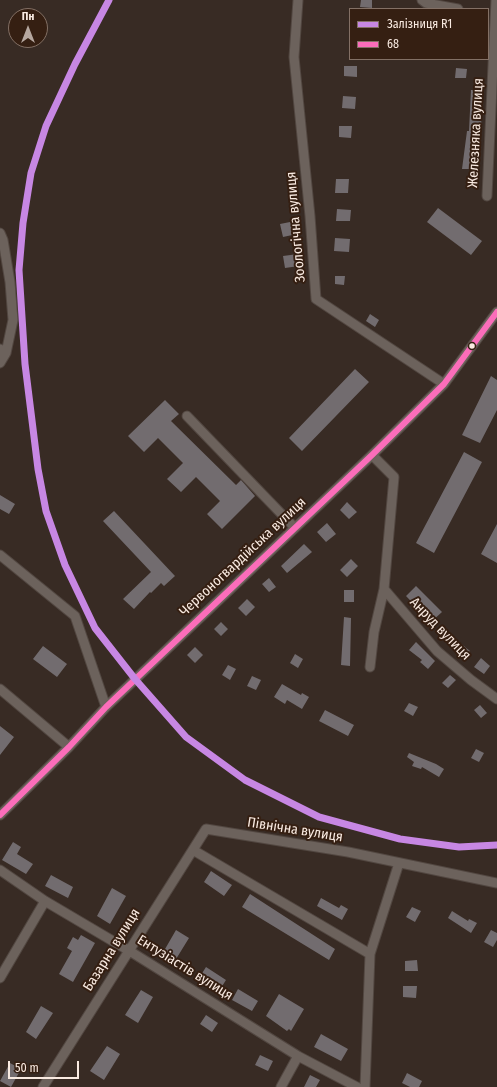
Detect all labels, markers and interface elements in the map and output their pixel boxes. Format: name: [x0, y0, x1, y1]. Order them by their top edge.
north arrow: [8, 8, 48, 48]
legend: [349, 8, 489, 60]
text: Пн: [22, 10, 34, 23]
text: Залізниця R1: [387, 17, 452, 31]
text: 68: [387, 37, 399, 51]
street label: Железняка вулиця: [465, 78, 487, 188]
street label: Зоологічна вулиця: [283, 171, 309, 283]
unlabelled marker: [467, 341, 477, 351]
street label: Червоногвардійська вулиця: [176, 494, 310, 620]
street label: Анруд вулиця: [406, 594, 474, 664]
street label: Північна вулиця: [246, 814, 344, 846]
street label: Базарна вулиця: [80, 906, 144, 994]
street label: Ентузіастів вулиця: [134, 932, 236, 1004]
scale bar: [10, 1053, 81, 1079]
text: 50 m: [15, 1061, 39, 1075]

